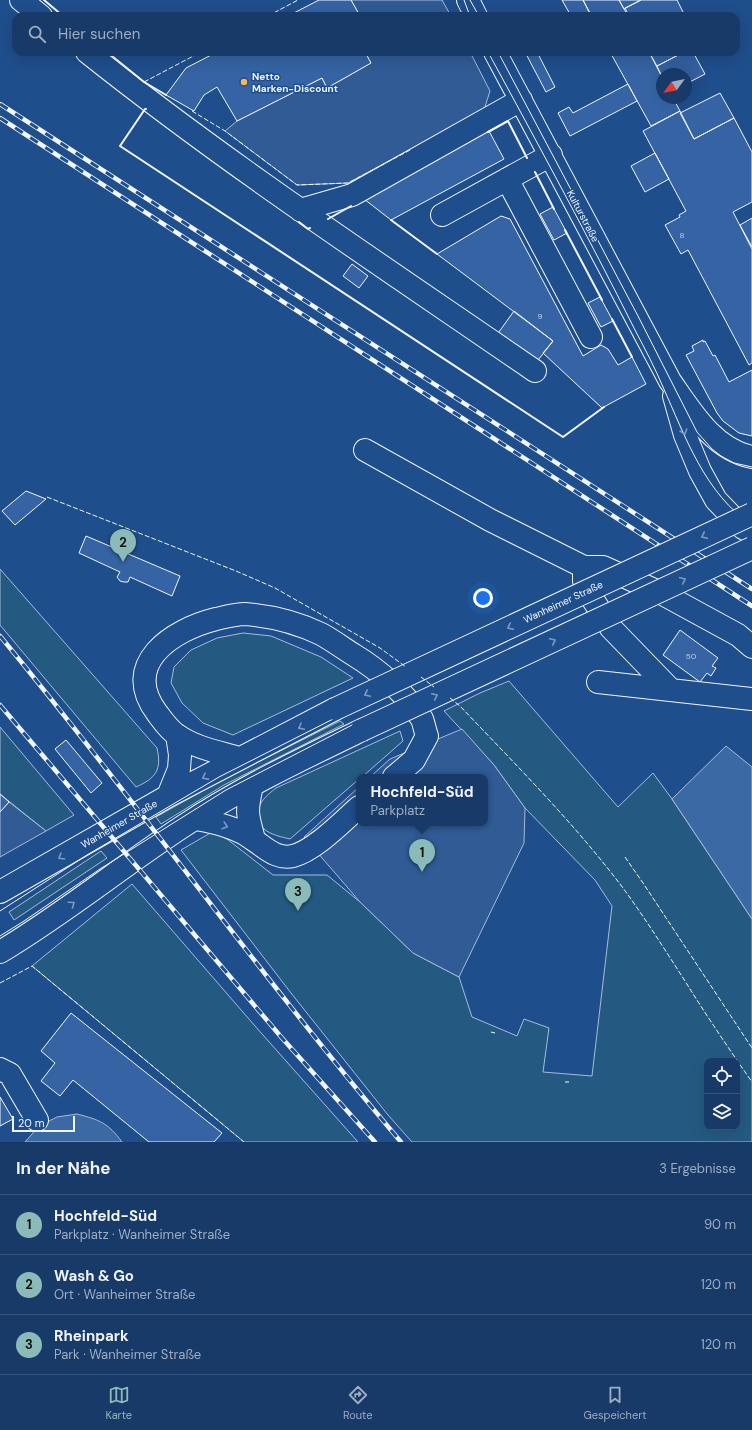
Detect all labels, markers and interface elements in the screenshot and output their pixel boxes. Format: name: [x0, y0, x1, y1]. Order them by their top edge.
search box: [12, 12, 740, 56]
icon: search: [26, 23, 48, 45]
text: Hier suchen: [58, 24, 140, 44]
north arrow: [656, 68, 692, 104]
place label: Netto Marken-Discount: [252, 70, 338, 95]
marker: Netto Marken-Discount: [239, 77, 249, 87]
street label: Kulturstraße: [564, 188, 602, 244]
house number: 8: [680, 230, 685, 240]
house number: 9: [537, 311, 543, 321]
one-way arrow: [679, 428, 688, 435]
pin: 2: [110, 529, 136, 562]
one-way arrow: [701, 531, 708, 539]
one-way arrow: [679, 577, 687, 585]
street label: Wanheimer Straße: [521, 578, 605, 626]
your location: [473, 588, 493, 608]
one-way arrow: [507, 622, 515, 630]
one-way arrow: [549, 638, 556, 646]
house number: 50: [686, 651, 697, 661]
one-way arrow: [364, 689, 372, 697]
one-way arrow: [431, 693, 439, 701]
one-way arrow: [297, 722, 305, 730]
one-way arrow: [202, 772, 209, 779]
popup: [356, 774, 488, 826]
text: Hochfeld-Süd: [370, 782, 474, 802]
street label: Wanheimer Straße: [78, 797, 160, 851]
text: Parkplatz: [370, 802, 425, 819]
one-way arrow: [222, 821, 229, 830]
pin: 1: [409, 839, 435, 872]
one-way arrow: [58, 853, 65, 860]
pin: 3: [285, 878, 311, 911]
one-way arrow: [68, 902, 75, 909]
map controls: [704, 1058, 740, 1130]
button: locate: [704, 1058, 740, 1094]
button: layers: [704, 1094, 740, 1130]
scale bar: [12, 1114, 75, 1133]
text: 20 m: [18, 1116, 44, 1130]
text: In der Nähe: [16, 1157, 111, 1179]
text: 3 Ergebnisse: [659, 1160, 736, 1177]
text: Hochfeld-Süd: [54, 1206, 157, 1226]
text: 1: [27, 1216, 31, 1233]
text: 90 m: [704, 1216, 736, 1233]
text: Parkplatz · Wanheimer Straße: [54, 1226, 230, 1243]
text: Wash & Go: [54, 1266, 134, 1286]
text: 2: [25, 1276, 33, 1293]
text: 120 m: [701, 1276, 736, 1293]
text: Ort · Wanheimer Straße: [54, 1286, 195, 1303]
text: Rheinpark: [54, 1326, 129, 1346]
text: 3: [25, 1336, 33, 1353]
text: 120 m: [701, 1336, 736, 1353]
text: Park · Wanheimer Straße: [54, 1346, 201, 1363]
tab: Karte: [105, 1384, 132, 1422]
tab: Route: [343, 1384, 372, 1422]
tab: Gespeichert: [583, 1384, 647, 1422]

